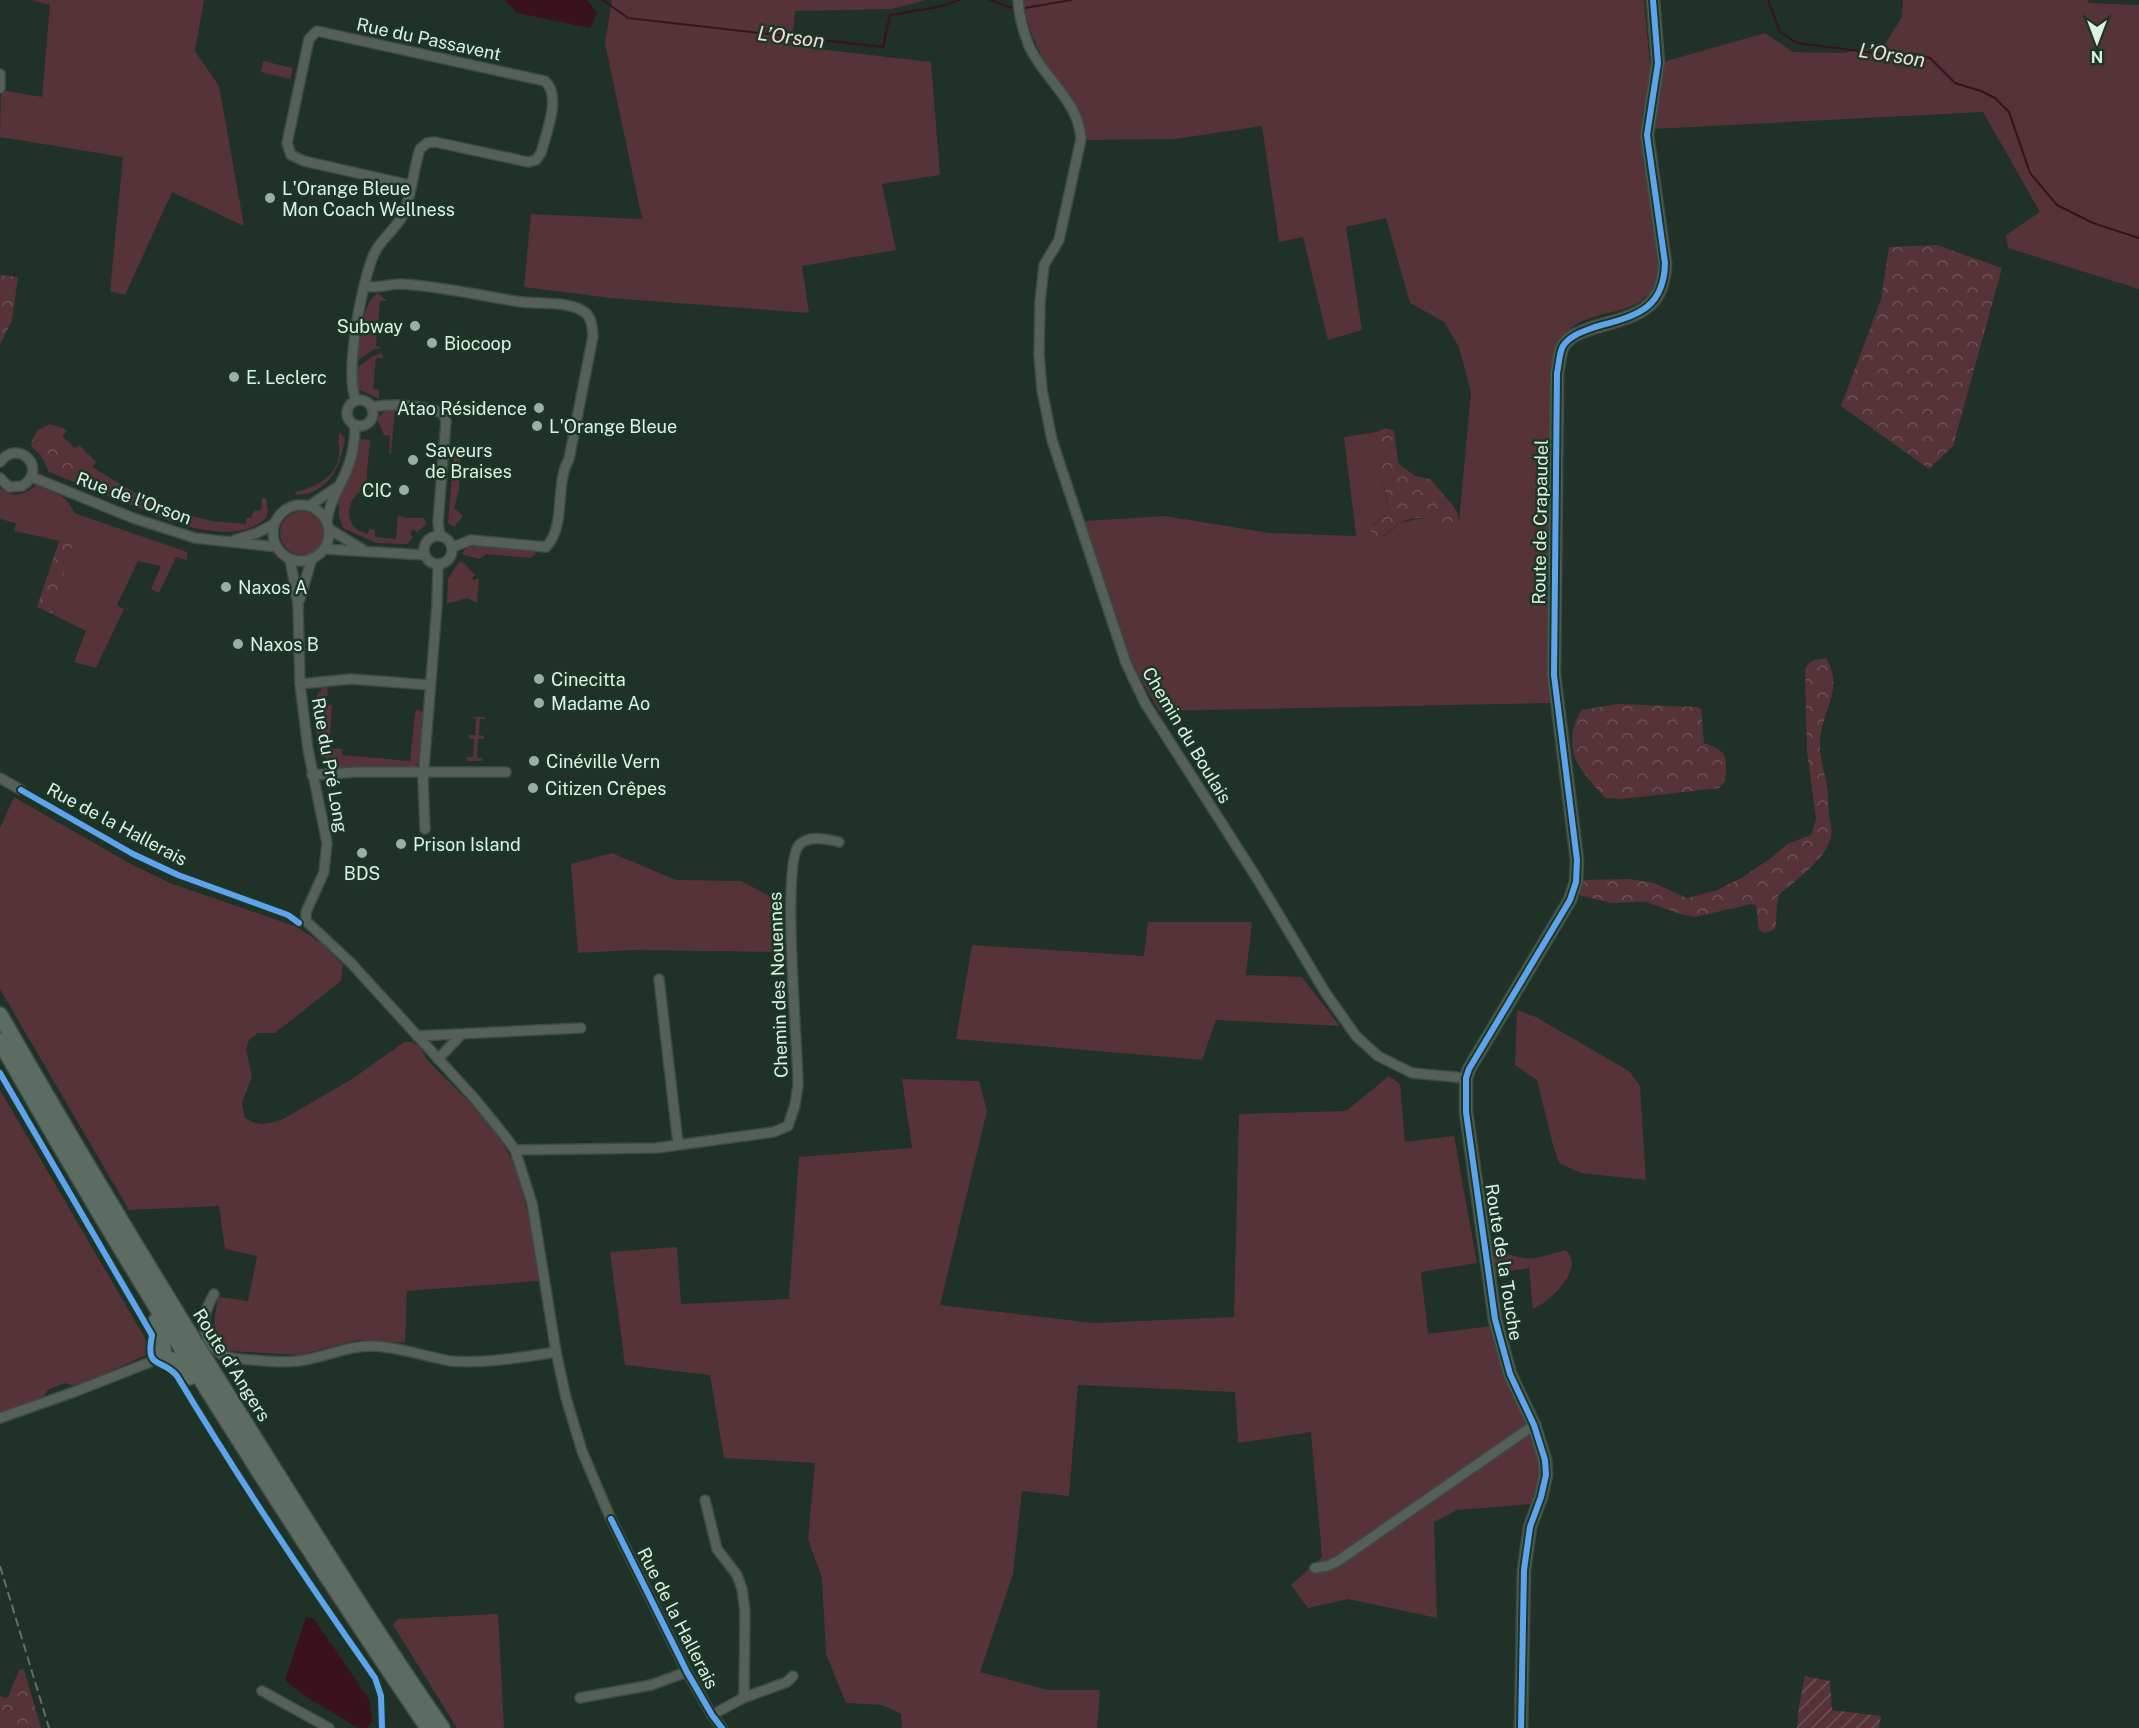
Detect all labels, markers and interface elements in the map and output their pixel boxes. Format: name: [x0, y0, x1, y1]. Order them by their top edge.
north arrow: [2067, 12, 2127, 72]
street label: Rue du Passavent: [355, 13, 503, 65]
water label: L’Orson: [756, 21, 826, 53]
water label: L’Orson: [1857, 38, 1927, 72]
text: N: [2091, 47, 2103, 66]
place label: L'Orange Bleue Mon Coach Wellness: [282, 178, 455, 220]
marker: L'Orange Bleue Mon Coach Wellness: [263, 191, 277, 205]
place label: Subway: [337, 316, 403, 337]
marker: Subway: [408, 319, 422, 333]
place label: Biocoop: [444, 333, 512, 354]
marker: Biocoop: [425, 336, 439, 350]
place label: E. Leclerc: [246, 367, 327, 388]
marker: E. Leclerc: [227, 370, 241, 384]
place label: Atao Résidence: [397, 398, 527, 419]
marker: Atao Résidence: [532, 401, 546, 415]
place label: L'Orange Bleue: [549, 416, 677, 437]
marker: L'Orange Bleue: [530, 419, 544, 433]
street label: Route de Crapaudel: [1528, 439, 1552, 605]
place label: Saveurs de Braises: [425, 440, 512, 482]
marker: Saveurs de Braises: [406, 453, 420, 467]
street label: Rue de l'Orson: [74, 467, 194, 529]
place label: CIC: [362, 480, 392, 501]
marker: CIC: [397, 483, 411, 497]
place label: Naxos A: [238, 577, 308, 598]
marker: Naxos A: [219, 580, 233, 594]
place label: Naxos B: [250, 634, 319, 655]
marker: Naxos B: [231, 637, 245, 651]
street label: Chemin du Boulais: [1138, 663, 1236, 807]
place label: Cinecitta: [551, 669, 626, 690]
marker: Cinecitta: [532, 672, 546, 686]
place label: Madame Ao: [551, 693, 650, 714]
street label: Rue du Pré Long: [308, 696, 352, 834]
marker: Madame Ao: [532, 696, 546, 710]
place label: Cinéville Vern: [546, 751, 660, 772]
marker: Cinéville Vern: [527, 754, 541, 768]
street label: Rue de la Hallerais: [43, 778, 191, 870]
place label: Citizen Crêpes: [545, 778, 666, 799]
marker: Citizen Crêpes: [526, 781, 540, 795]
place label: Prison Island: [413, 834, 521, 855]
marker: Prison Island: [394, 837, 408, 851]
marker: BDS: [355, 846, 369, 860]
place label: BDS: [344, 863, 380, 884]
street label: Chemin des Nouennes: [764, 892, 792, 1078]
street label: Route de la Touche: [1481, 1182, 1527, 1342]
street label: Route d'Angers: [189, 1305, 275, 1425]
street label: Rue de la Hallerais: [633, 1544, 723, 1692]

